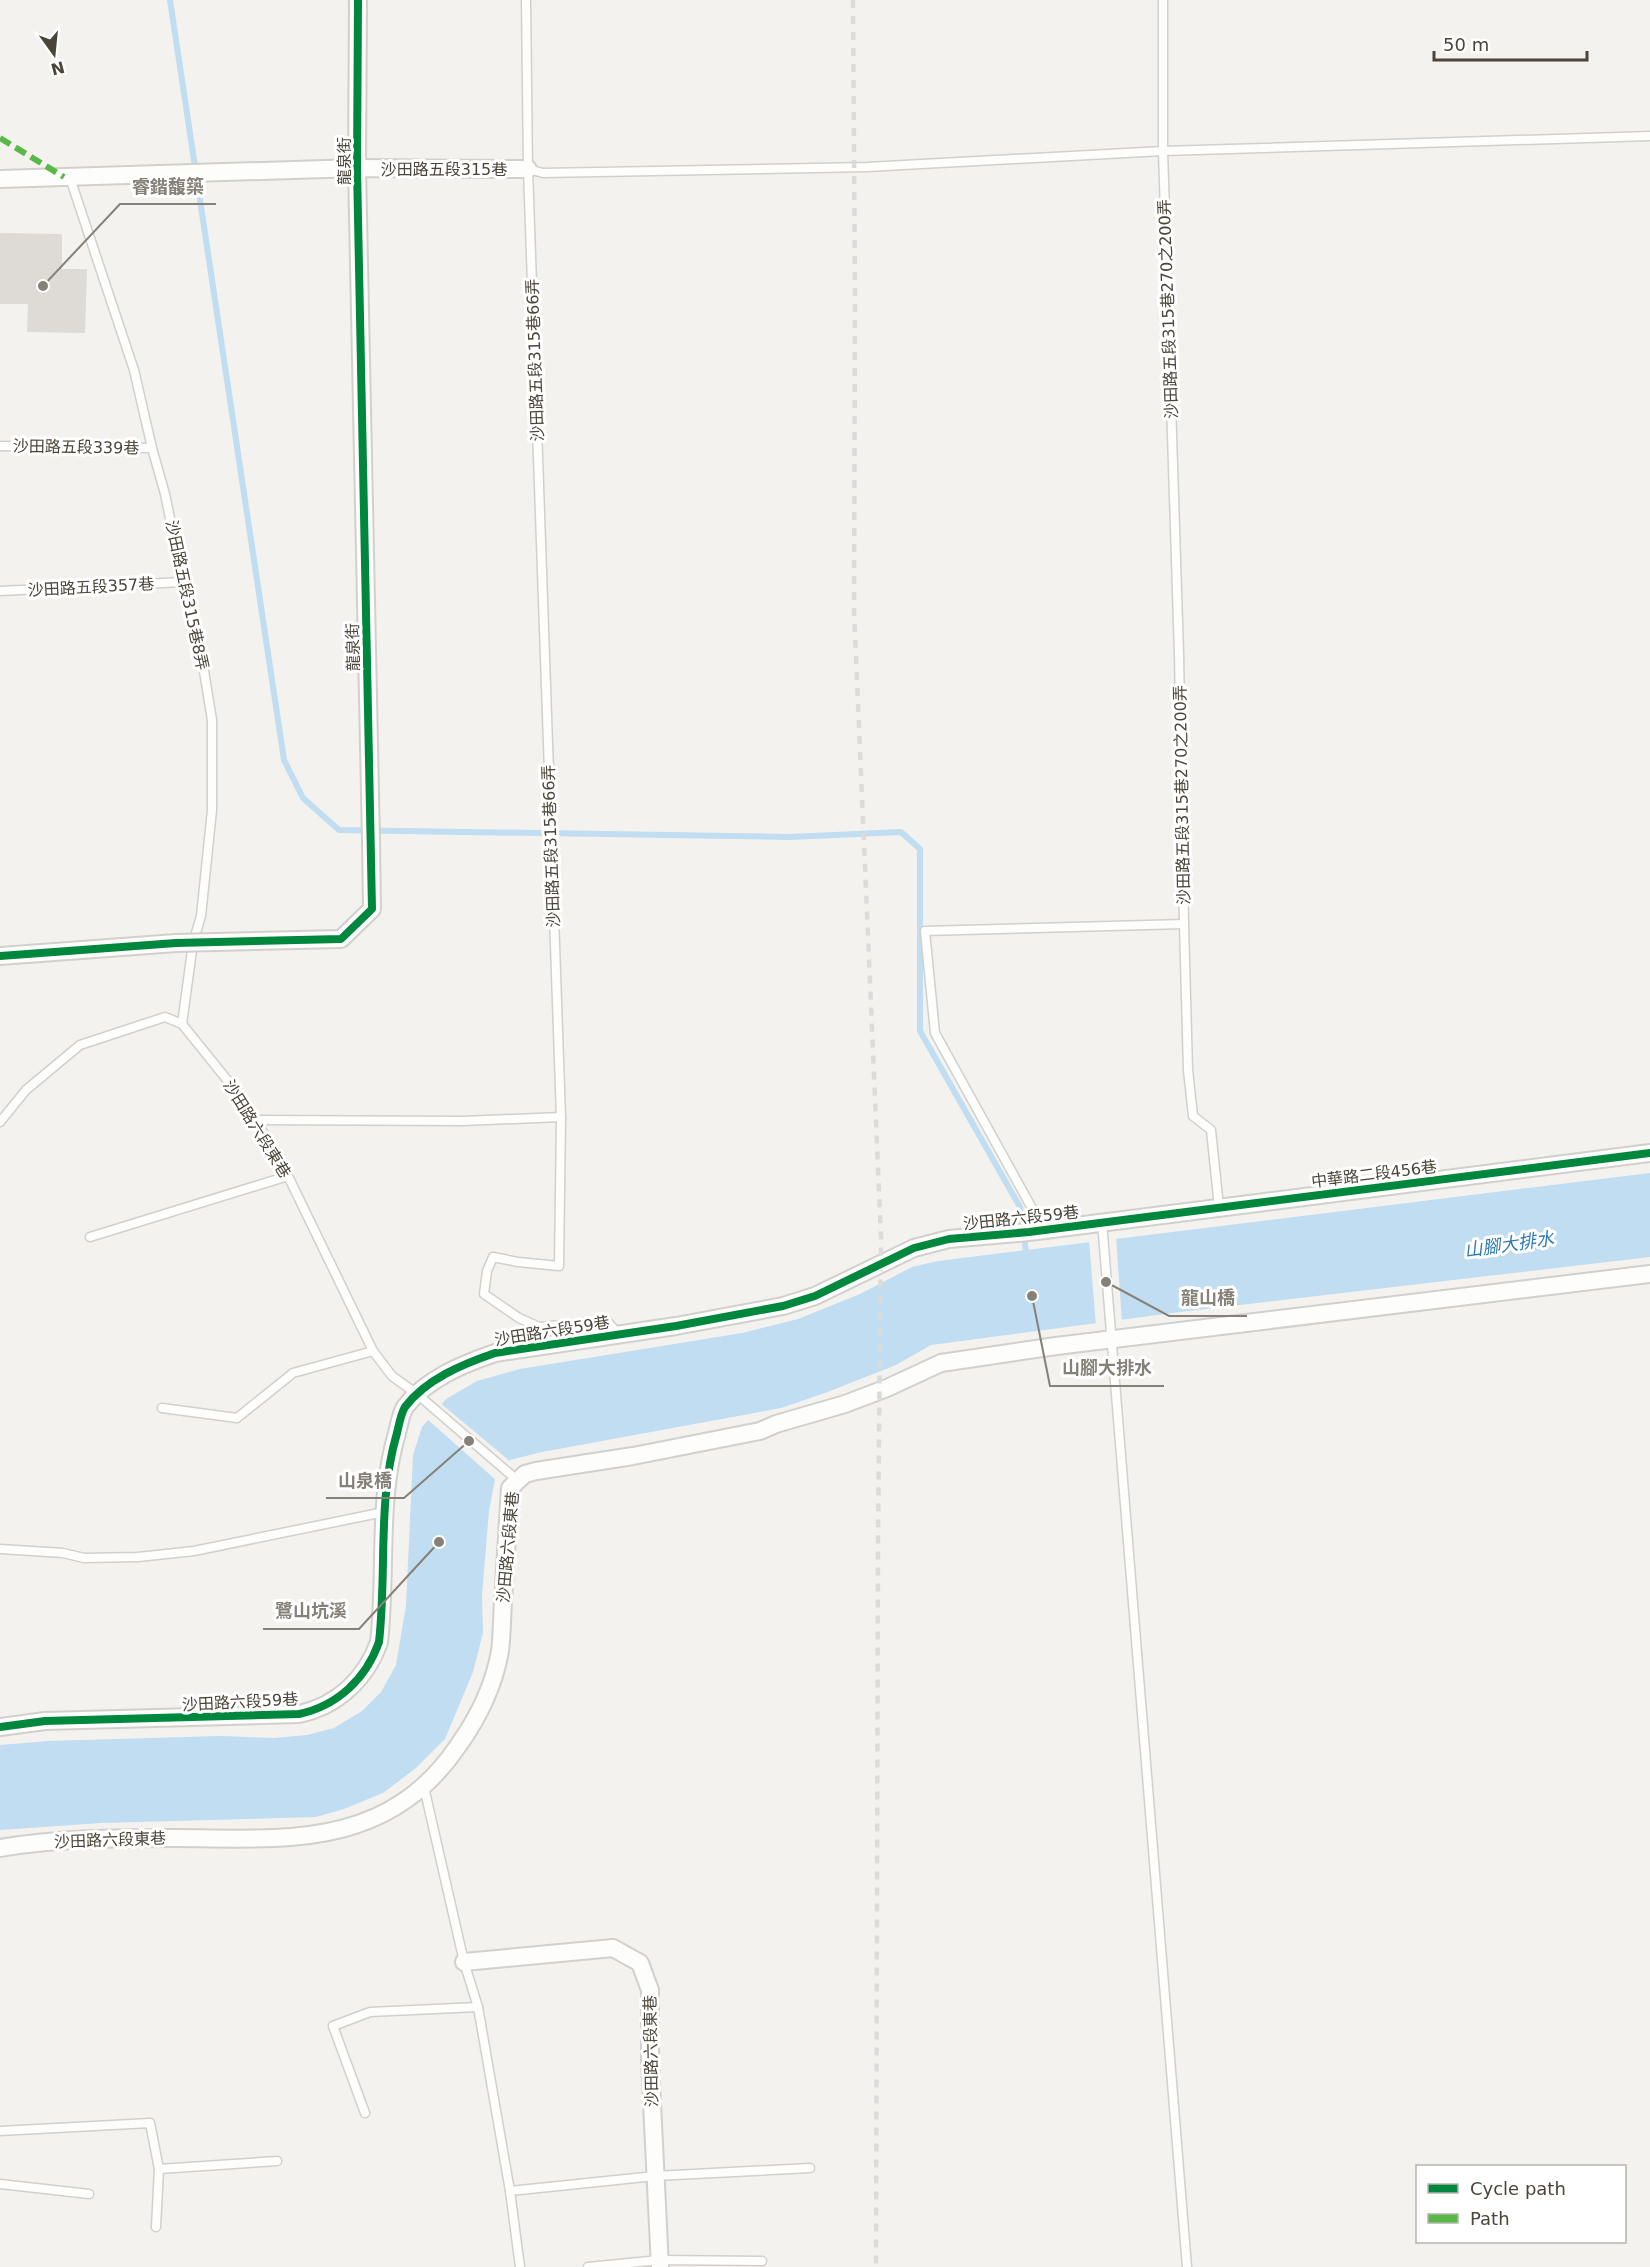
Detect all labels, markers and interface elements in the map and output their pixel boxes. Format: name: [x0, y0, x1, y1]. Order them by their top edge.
north arrow: [24, 24, 84, 84]
scale bar: [1434, 24, 1587, 62]
text: 50 m: [1443, 34, 1489, 55]
text: N: [49, 57, 67, 79]
street label: 龍泉街: [335, 137, 354, 185]
street label: 沙田路五段315巷: [381, 160, 507, 179]
callout: 睿鍇馥築: [120, 168, 216, 204]
text: 睿鍇馥築: [132, 176, 204, 197]
street label: 沙田路五段315巷270之200弄: [1155, 199, 1181, 419]
street label: 沙田路五段315巷66弄: [523, 278, 547, 442]
street label: 沙田路五段339巷: [13, 436, 139, 458]
street label: 沙田路五段315巷8弄: [162, 518, 212, 672]
street label: 沙田路五段357巷: [27, 574, 155, 600]
street label: 龍泉街: [343, 623, 363, 671]
street label: 沙田路五段315巷270之200弄: [1171, 685, 1193, 905]
street label: 沙田路五段315巷66弄: [539, 764, 563, 928]
street label: 沙田路六段東巷: [219, 1076, 295, 1182]
street label: 中華路二段456巷: [1310, 1157, 1438, 1191]
street label: 沙田路六段59巷: [962, 1202, 1080, 1234]
water label: 山腳大排水: [1463, 1227, 1556, 1261]
callout: 龍山橋: [1169, 1280, 1247, 1316]
text: 龍山橋: [1181, 1287, 1235, 1308]
street label: 沙田路六段59巷: [493, 1313, 611, 1349]
callout: 山腳大排水: [1050, 1350, 1164, 1386]
text: 山腳大排水: [1062, 1357, 1152, 1378]
callout: 山泉橋: [326, 1462, 404, 1498]
text: 山泉橋: [338, 1470, 392, 1491]
street label: 沙田路六段東巷: [494, 1490, 522, 1604]
callout: 鷺山坑溪: [263, 1593, 359, 1629]
text: 鷺山坑溪: [275, 1600, 347, 1621]
street label: 沙田路六段59巷: [181, 1689, 299, 1715]
street label: 沙田路六段東巷: [54, 1829, 166, 1851]
street label: 沙田路六段東巷: [641, 1995, 661, 2107]
legend: [1416, 2165, 1626, 2243]
text: Cycle path: [1470, 2178, 1566, 2199]
text: Path: [1470, 2208, 1510, 2229]

